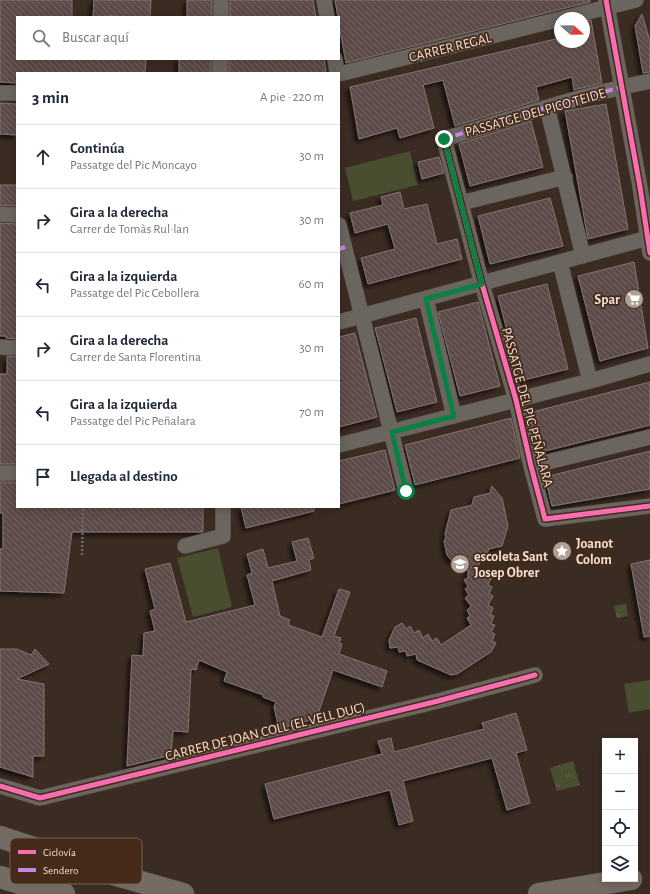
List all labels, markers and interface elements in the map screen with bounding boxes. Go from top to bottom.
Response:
north arrow [554,12,590,48]
search box [16,16,340,60]
icon: search [30,27,52,49]
text: Buscar aquí [62,30,129,45]
street label: CARRER REGAL [408,31,493,65]
street label: PASSATGE DEL PICO TEIDE [464,86,607,140]
text: 3 min [32,89,69,106]
text: A pie · 220 m [260,91,324,104]
route end [435,130,453,148]
text: Continúa [70,141,125,156]
icon: ahead [32,146,54,168]
text: 30 m [299,150,324,163]
text: Passatge del Pic Moncayo [70,159,197,172]
text: Gira a la derecha [70,205,169,220]
icon: right [32,210,54,232]
text: 30 m [299,214,324,227]
text: Carrer de Tomàs Rul·lan [70,223,189,236]
text: Gira a la izquierda [70,269,177,284]
icon: left [32,274,54,296]
text: 60 m [298,278,324,291]
text: Passatge del Pic Cebollera [70,287,200,300]
supermarket icon: Spar [623,288,645,310]
place label: Spar [594,293,620,307]
street label: PASSATGE DEL PIC PEÑALARA [499,325,557,489]
text: Gira a la derecha [70,333,169,348]
icon: right [32,338,54,360]
text: 30 m [299,342,324,355]
text: Carrer de Santa Florentina [70,351,201,364]
text: Gira a la izquierda [70,397,177,412]
icon: left [32,402,54,424]
text: 70 m [299,406,324,419]
text: Passatge del Pic Peñalara [70,415,196,428]
icon: arrive [32,466,54,488]
text: Llegada al destino [70,469,178,484]
route start [397,482,415,500]
place label: Joanot Colom [576,537,613,567]
place icon: Joanot Colom [551,540,573,562]
place label: escoleta Sant Josep Obrer [474,550,548,580]
school or university icon: escoleta Sant Josep Obrer [449,553,471,575]
street label: CARRER DE JOAN COLL (EL VELL DUC) [164,700,367,764]
map controls [602,738,638,882]
button: + [602,738,638,774]
button: − [602,774,638,810]
button: locate [602,810,638,846]
legend [10,838,142,884]
button: layers [602,846,638,882]
text: Ciclovía [43,847,76,858]
text: Sendero [43,865,78,876]

